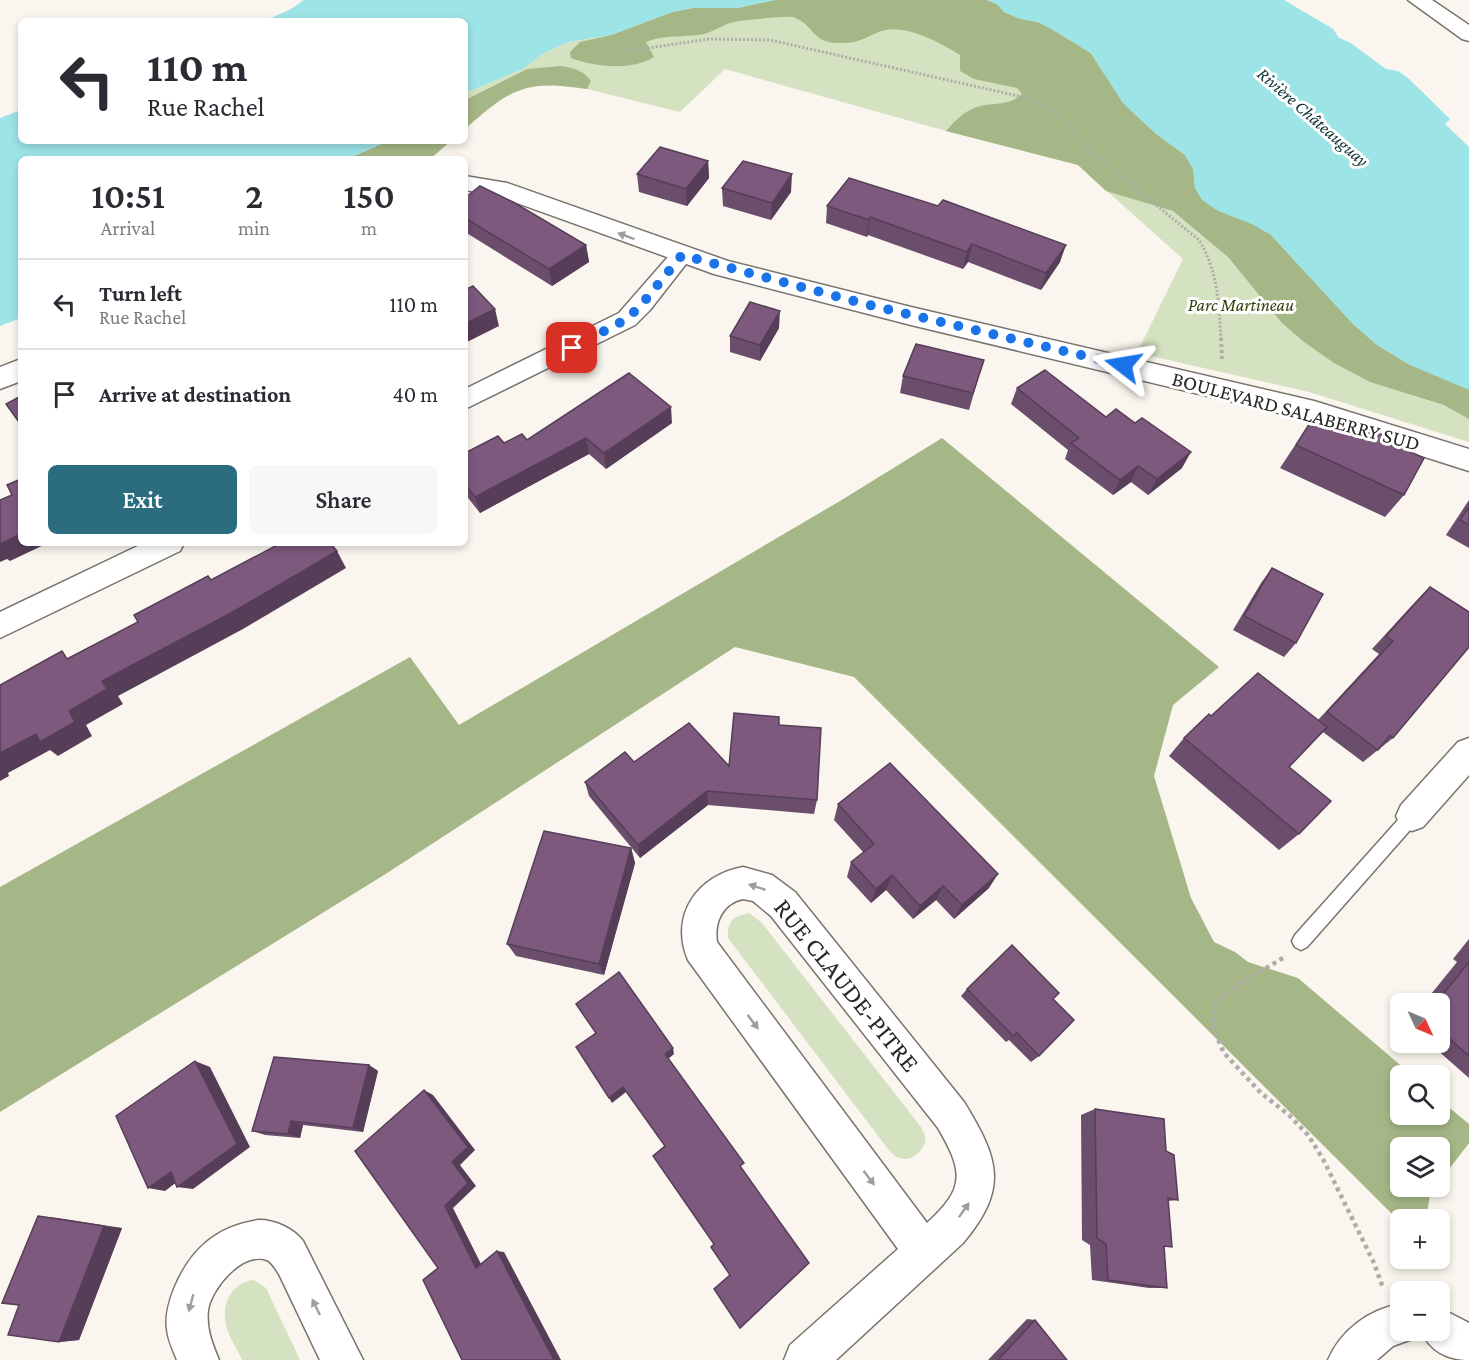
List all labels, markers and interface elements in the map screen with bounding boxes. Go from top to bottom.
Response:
icon: left [48,42,126,120]
text: 110 m [147,43,248,90]
water label: Rivière Châteauguay [1253,63,1373,171]
text: Rue Rachel [147,92,265,122]
text: 10:51 [91,176,165,216]
text: 2 [245,176,263,216]
text: 150 [343,176,395,216]
text: Arrival [101,217,155,239]
text: min [238,217,270,239]
text: m [361,217,377,239]
one-way arrow [617,230,635,240]
text: Turn left [99,281,182,306]
icon: left [48,288,81,321]
text: 110 m [389,292,438,317]
park label: Parc Martineau [1188,295,1294,315]
text: Rue Rachel [99,306,186,328]
pin [546,322,597,373]
icon: arrive [555,331,588,364]
position arrow [1091,333,1155,397]
street label: BOULEVARD SALABERRY SUD [1169,366,1423,456]
icon: arrive [48,378,81,411]
text: Arrive at destination [99,382,291,407]
text: 40 m [393,382,438,407]
button: Exit [48,465,237,534]
button: Share [249,465,438,534]
one-way arrow [748,882,766,891]
street label: RUE CLAUDE-PITRE [768,893,925,1078]
north arrow [1390,993,1450,1053]
map controls [1390,993,1450,1341]
one-way arrow [747,1013,759,1029]
button: search [1390,1065,1450,1125]
button: layers [1390,1137,1450,1197]
one-way arrow [863,1170,875,1186]
one-way arrow [958,1202,969,1218]
button: + [1390,1209,1450,1269]
button: − [1390,1281,1450,1341]
one-way arrow [186,1294,195,1312]
one-way arrow [312,1299,321,1316]

